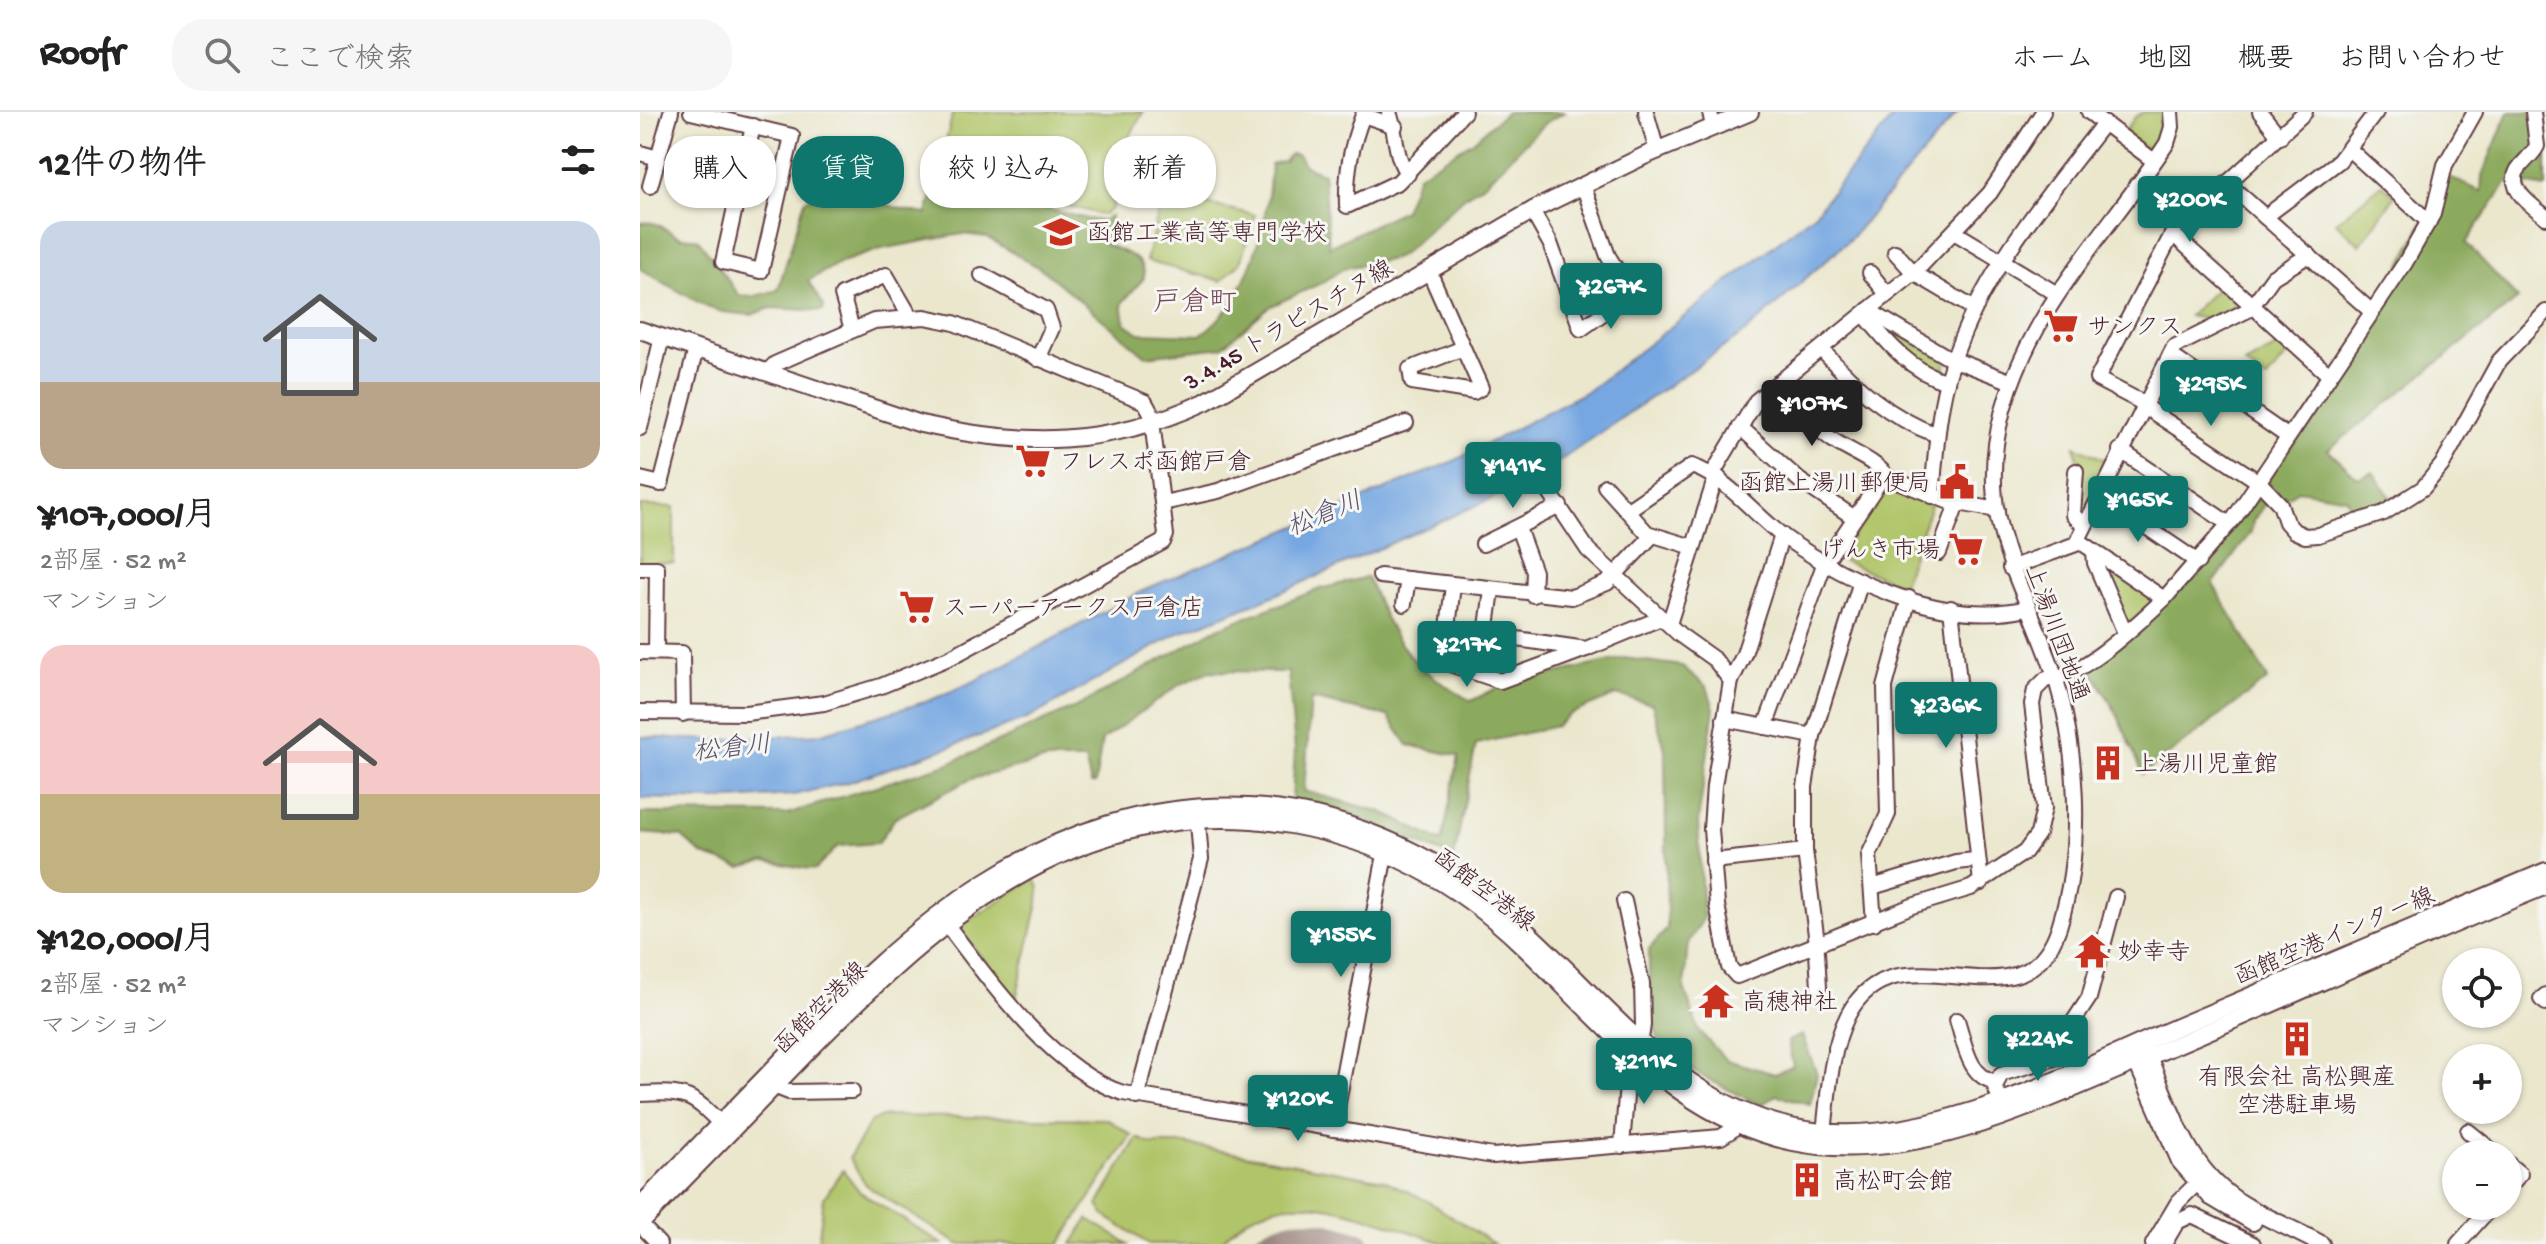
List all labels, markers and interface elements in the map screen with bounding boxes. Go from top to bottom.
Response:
search box [172,19,732,91]
text: Roofr [40,33,124,77]
icon: search [200,33,244,77]
text: ここで検索 [264,44,414,79]
text: ホーム [2011,44,2094,77]
text: 地図 [2138,44,2194,77]
text: 概要 [2238,44,2294,77]
text: お問い合わせ [2338,44,2506,77]
chip: 購入 [664,136,776,208]
chip: 賃貸 [792,136,904,208]
chip: 絞り込み [920,136,1088,208]
chip: 新着 [1104,136,1216,208]
icon: filters [556,138,600,182]
text: 12件の物件 [40,147,206,187]
pin: ¥200K [2134,176,2246,244]
text: ¥200K [2156,186,2224,217]
school or university icon: 函館工業高等専門学校 [1042,213,1080,251]
place label: 函館工業高等専門学校 [1087,220,1327,250]
street label: 3.4.45 トラピスチヌ線 [1178,254,1400,399]
pin: ¥267K [1555,263,1667,331]
icon: home [248,273,392,417]
text: ¥267K [1578,273,1644,304]
district label: 戸倉町 [1153,287,1237,321]
supermarket icon: サンクス [2042,307,2080,345]
place label: サンクス [2087,315,2183,344]
pin: ¥295K [2155,360,2267,428]
text: ¥295K [2178,370,2244,401]
pin: ¥107K [1756,380,1868,448]
text: ¥107K [1779,390,1845,421]
supermarket icon: フレスポ函館戸倉 [1014,442,1052,480]
pin: ¥141K [1457,442,1569,510]
place label: フレスポ函館戸倉 [1059,449,1251,479]
text: ¥141K [1483,452,1543,483]
public building icon: 函館上湯川郵便局 [1938,463,1976,501]
place label: 函館上湯川郵便局 [1739,471,1931,500]
pin: ¥165K [2082,476,2194,544]
water label: 松倉川 [1283,485,1368,545]
text: ¥165K [2106,486,2170,517]
text: ¥107,000/月 [40,498,217,538]
supermarket icon: げんき市場 [1947,530,1985,568]
place label: げんき市場 [1820,538,1940,567]
text: 2部屋 · 52 m² [40,548,187,579]
street label: 上湯川団地通 [2016,562,2093,707]
supermarket icon: スーパーアークス戸倉店 [898,588,936,626]
text: マンション [40,589,169,620]
place label: スーパーアークス戸倉店 [943,595,1204,625]
pin: ¥217K [1411,621,1523,689]
text: ¥217K [1435,631,1499,662]
pin: ¥236K [1890,682,2002,750]
text: ¥236K [1913,692,1979,723]
icon: home [248,697,392,841]
water label: 松倉川 [692,729,773,770]
building icon: 上湯川児童館 [2089,744,2127,782]
place label: 上湯川児童館 [2134,751,2278,781]
street label: 函館空港線 [1426,843,1540,939]
street label: 函館空港インター線 [2230,882,2440,994]
pin: ¥155K [1285,911,1397,979]
text: ¥155K [1309,921,1373,952]
text: ¥120,000/月 [40,922,216,962]
temple icon: 妙幸寺 [2073,932,2111,970]
place label: 妙幸寺 [2118,939,2190,969]
map controls [2442,948,2522,1220]
button: locate [2442,948,2522,1028]
street label: 函館空港線 [769,956,875,1062]
text: 2部屋 · 52 m² [40,972,187,1003]
temple icon: 高穂神社 [1697,982,1735,1020]
place label: 高穂神社 [1742,989,1838,1019]
text: マンション [40,1013,169,1044]
pin: ¥224K [1982,1015,2094,1083]
building icon: 有限会社 高松興産 空港駐車場 [2278,1020,2316,1058]
text: ¥224K [2006,1025,2070,1056]
pin: ¥211K [1588,1038,1700,1106]
button: + [2442,1044,2522,1124]
text: ¥211K [1614,1048,1674,1079]
place label: 有限会社 高松興産 空港駐車場 [2198,1064,2396,1122]
pin: ¥120K [1242,1075,1354,1143]
text: ¥120K [1266,1085,1330,1116]
button: − [2442,1140,2522,1220]
building icon: 高松町会館 [1788,1161,1826,1199]
place label: 高松町会館 [1833,1168,1953,1198]

